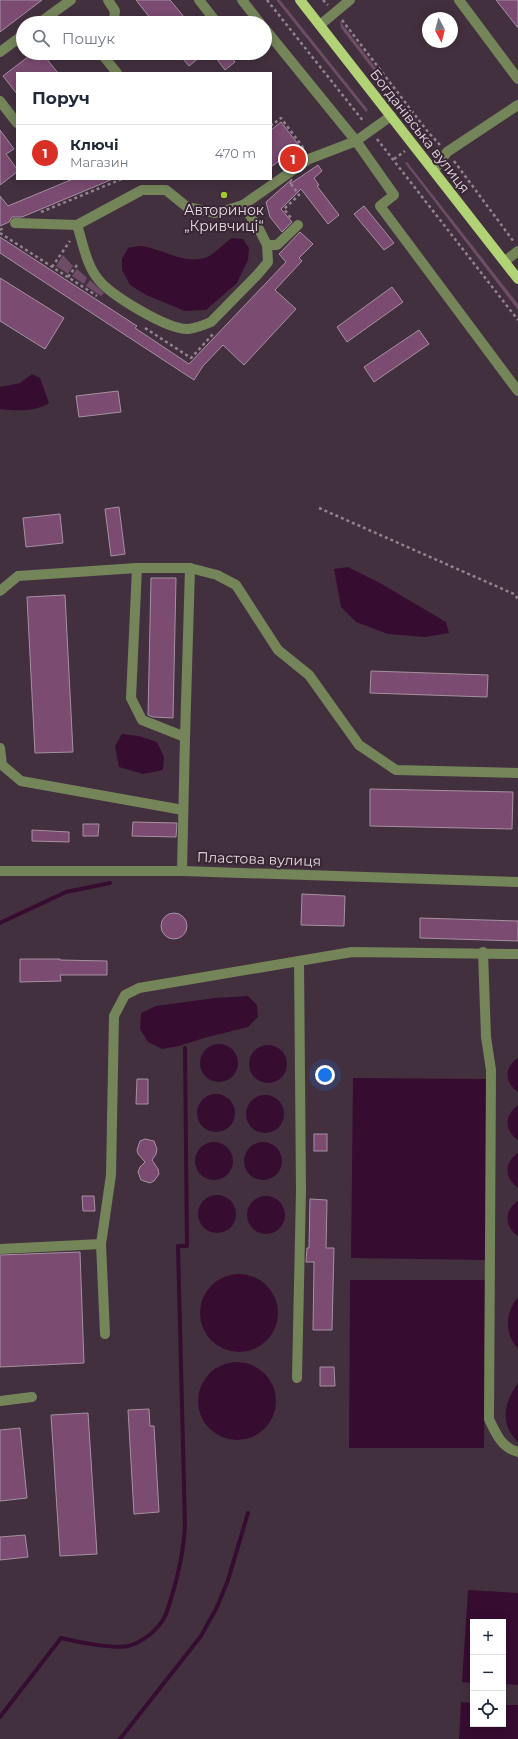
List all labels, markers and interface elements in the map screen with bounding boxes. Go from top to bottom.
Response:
north arrow [422,12,458,48]
search box [16,16,272,60]
icon: search [30,27,52,49]
text: Пошук [62,29,115,48]
street label: Богданівська вулиця [366,65,474,197]
text: Поруч [32,88,90,108]
text: Ключі [70,135,119,154]
pin: 1 [280,144,306,174]
text: 1 [42,145,48,161]
text: 470 m [215,145,256,161]
text: Магазин [70,154,129,170]
marker: Авторинок „Кривчиці“ [219,190,229,200]
place label: Авторинок „Кривчиці“ [184,201,264,235]
street label: Пластова вулиця [197,848,321,870]
your location [315,1065,335,1085]
map controls [470,1619,506,1727]
button: + [470,1619,506,1655]
button: − [470,1655,506,1691]
button: locate [470,1691,506,1727]

